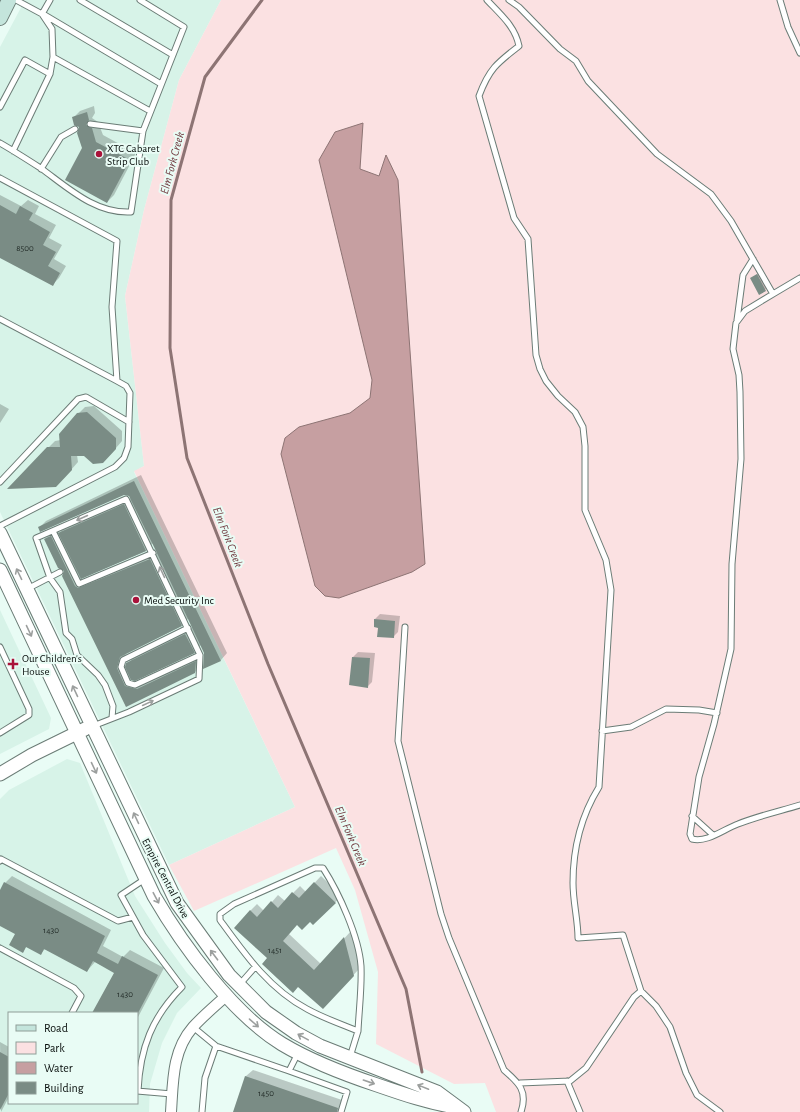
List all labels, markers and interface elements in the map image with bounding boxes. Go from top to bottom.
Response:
water label: Elm Fork Creek [158,130,186,195]
place label: XTC Cabaret Strip Club [107,143,160,167]
marker: XTC Cabaret Strip Club [94,149,104,159]
house number: 8500 [16,244,34,253]
water label: Elm Fork Creek [211,505,245,569]
one-way arrow [77,515,89,522]
one-way arrow [158,567,165,579]
one-way arrow [15,568,22,580]
marker: Med Security Inc [131,595,141,605]
place label: Med Security Inc [144,595,215,606]
one-way arrow [26,624,33,636]
place label: Our Children's House [22,653,82,677]
marker: Our Children's House [7,658,19,670]
one-way arrow [71,685,78,697]
one-way arrow [142,699,154,706]
one-way arrow [91,762,98,774]
water label: Elm Fork Creek [333,804,369,868]
one-way arrow [132,812,139,824]
street label: Empire Central Drive [140,837,191,920]
one-way arrow [152,892,160,904]
house number: 1430 [43,926,59,935]
house number: 1451 [268,946,282,955]
one-way arrow [210,949,218,960]
house number: 1430 [117,990,133,999]
legend [8,1012,138,1104]
one-way arrow [249,1018,259,1028]
text: Road [44,1022,68,1034]
one-way arrow [298,1032,310,1040]
text: Park [44,1042,65,1054]
text: Water [44,1062,73,1074]
one-way arrow [362,1079,375,1086]
text: Building [44,1082,84,1094]
one-way arrow [418,1082,430,1090]
house number: 1450 [258,1089,274,1098]

